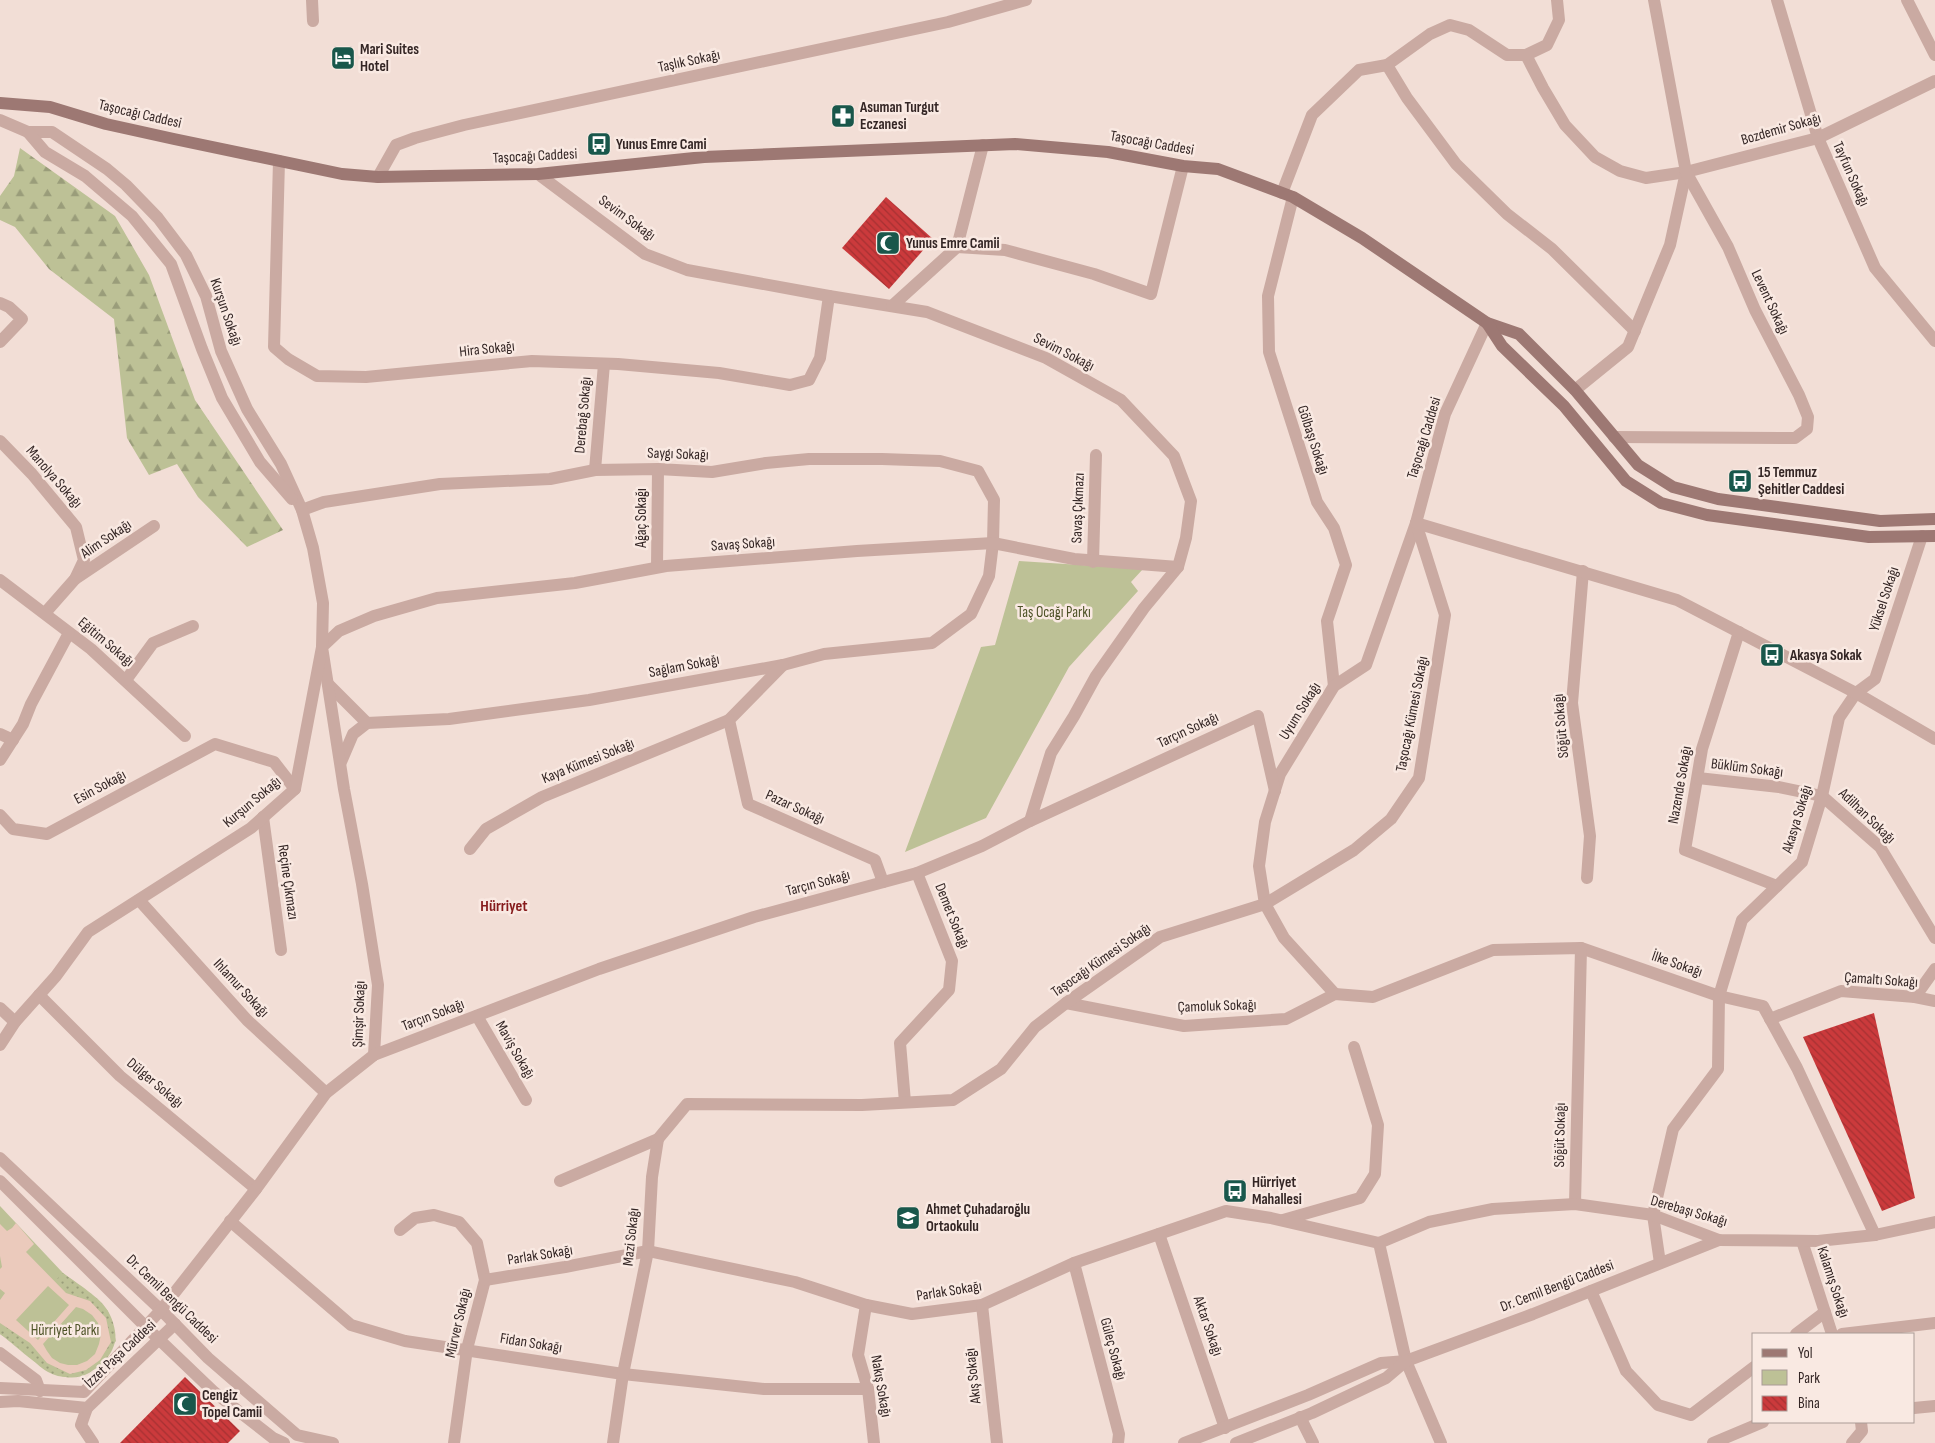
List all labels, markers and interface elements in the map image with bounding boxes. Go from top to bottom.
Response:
place label: Mari Suites Hotel [360,40,419,76]
hotel icon: Mari Suites Hotel [330,45,356,71]
street label: Taşlık Sokağı [656,45,722,77]
street label: Taşocağı Caddesi [97,95,184,133]
place label: Asuman Turgut Eczanesi [859,98,939,134]
pharmacy icon: Asuman Turgut Eczanesi [830,103,856,129]
street label: Bozdemir Sokağı [1739,109,1823,149]
street label: Taşocağı Caddesi [1109,126,1196,160]
bus stop icon: Yunus Emre Cami [586,131,612,157]
place label: Yunus Emre Cami [616,135,707,154]
street label: Tayfun Sokağı [1828,139,1874,209]
street label: Taşocağı Caddesi [492,144,578,168]
street label: Sevim Sokağı [595,191,659,245]
mosque icon: Yunus Emre Camii [875,230,901,256]
place label: Yunus Emre Camii [906,234,1000,253]
street label: Levent Sokağı [1747,267,1793,337]
street label: Kurşun Sokağı [206,276,246,348]
street label: Sevim Sokağı [1030,329,1098,375]
street label: Hira Sokağı [458,337,516,361]
street label: Derebağ Sokağı [570,376,596,454]
street label: Taşocağı Caddesi [1403,395,1446,481]
street label: Gölbaşı Sokağı [1293,403,1333,477]
street label: Manolya Sokağı [22,442,86,512]
street label: Saygı Sokağı [647,443,709,465]
place label: 15 Temmuz Şehitler Caddesi [1758,463,1844,499]
bus stop icon: 15 Temmuz Şehitler Caddesi [1727,468,1753,494]
street label: Savaş Çıkmazı [1067,472,1089,544]
street label: Ağaç Sokağı [632,488,651,549]
street label: Alim Sokağı [76,515,135,563]
street label: Savaş Sokağı [710,532,776,556]
street label: Yüksel Sokağı [1865,564,1903,634]
park label: Taş Ocağı Parkı [1017,603,1091,622]
street label: Eğitim Sokağı [74,613,138,671]
bus stop icon: Akasya Sokak [1759,642,1785,668]
place label: Akasya Sokak [1789,646,1863,665]
street label: Sağlam Sokağı [647,650,721,682]
street label: Taşocağı Kümesi Sokağı [1391,655,1433,773]
street label: Uyum Sokağı [1275,679,1325,743]
street label: Söğüt Sokağı [1549,693,1573,759]
street label: Tarçın Sokağı [1154,708,1222,752]
street label: Kaya Kümesi Sokağı [539,734,637,788]
street label: Nazende Sokağı [1664,745,1696,825]
street label: Büklüm Sokağı [1710,754,1784,782]
street label: Esin Sokağı [71,765,129,809]
street label: Kurşun Sokağı [219,772,285,832]
street label: Akasya Sokağı [1777,783,1816,856]
street label: Adilhan Sokağı [1834,783,1899,848]
street label: Pazar Sokağı [763,786,827,828]
street label: Reçine Çıkmazı [273,843,303,921]
street label: Tarçın Sokağı [784,865,852,901]
street label: Demet Sokağı [930,880,974,952]
district label: Hürriyet [480,897,528,916]
street label: Taşocağı Kümesi Sokağı [1048,919,1154,1001]
street label: İlke Sokağı [1649,946,1705,982]
street label: Ihlamur Sokağı [209,955,273,1021]
street label: Çamaltı Sokağı [1844,968,1918,992]
street label: Şimşir Sokağı [348,980,370,1048]
street label: Tarçın Sokağı [399,994,467,1036]
street label: Çamoluk Sokağı [1177,995,1257,1017]
street label: Maviş Sokağı [491,1018,539,1082]
street label: Dülger Sokağı [123,1054,187,1112]
street label: Söğüt Sokağı [1550,1102,1570,1168]
place label: Hürriyet Mahallesi [1252,1173,1302,1209]
bus stop icon: Hürriyet Mahallesi [1222,1178,1248,1204]
street label: Derebaşı Sokağı [1648,1191,1730,1231]
place label: Ahmet Çuhadaroğlu Ortaokulu [925,1200,1030,1236]
school or university icon: Ahmet Çuhadaroğlu Ortaokulu [895,1205,921,1231]
street label: Mazi Sokağı [619,1207,643,1267]
street label: Parlak Sokağı [506,1240,574,1270]
street label: Kalamış Sokağı [1813,1244,1853,1320]
street label: Dr. Cemil Bengü Caddesi [122,1250,222,1348]
street label: Dr. Cemil Bengü Caddesi [1498,1256,1617,1316]
street label: Parlak Sokağı [915,1276,983,1306]
street label: Mürver Sokağı [441,1286,475,1360]
street label: Aktar Sokağı [1189,1293,1227,1359]
street label: İzzet Paşa Caddesi [80,1316,160,1392]
street label: Güleç Sokağı [1096,1316,1130,1382]
park label: Hürriyet Parkı [31,1321,99,1340]
street label: Fidan Sokağı [499,1329,563,1357]
legend [1752,1333,1915,1423]
text: Yol [1798,1344,1813,1363]
street label: Akış Sokağı [961,1347,985,1406]
street label: Nakış Sokağı [866,1354,896,1418]
text: Park [1798,1369,1820,1388]
place label: Cengiz Topel Camii [202,1386,262,1422]
mosque icon: Cengiz Topel Camii [172,1391,198,1417]
text: Bina [1798,1394,1820,1413]

